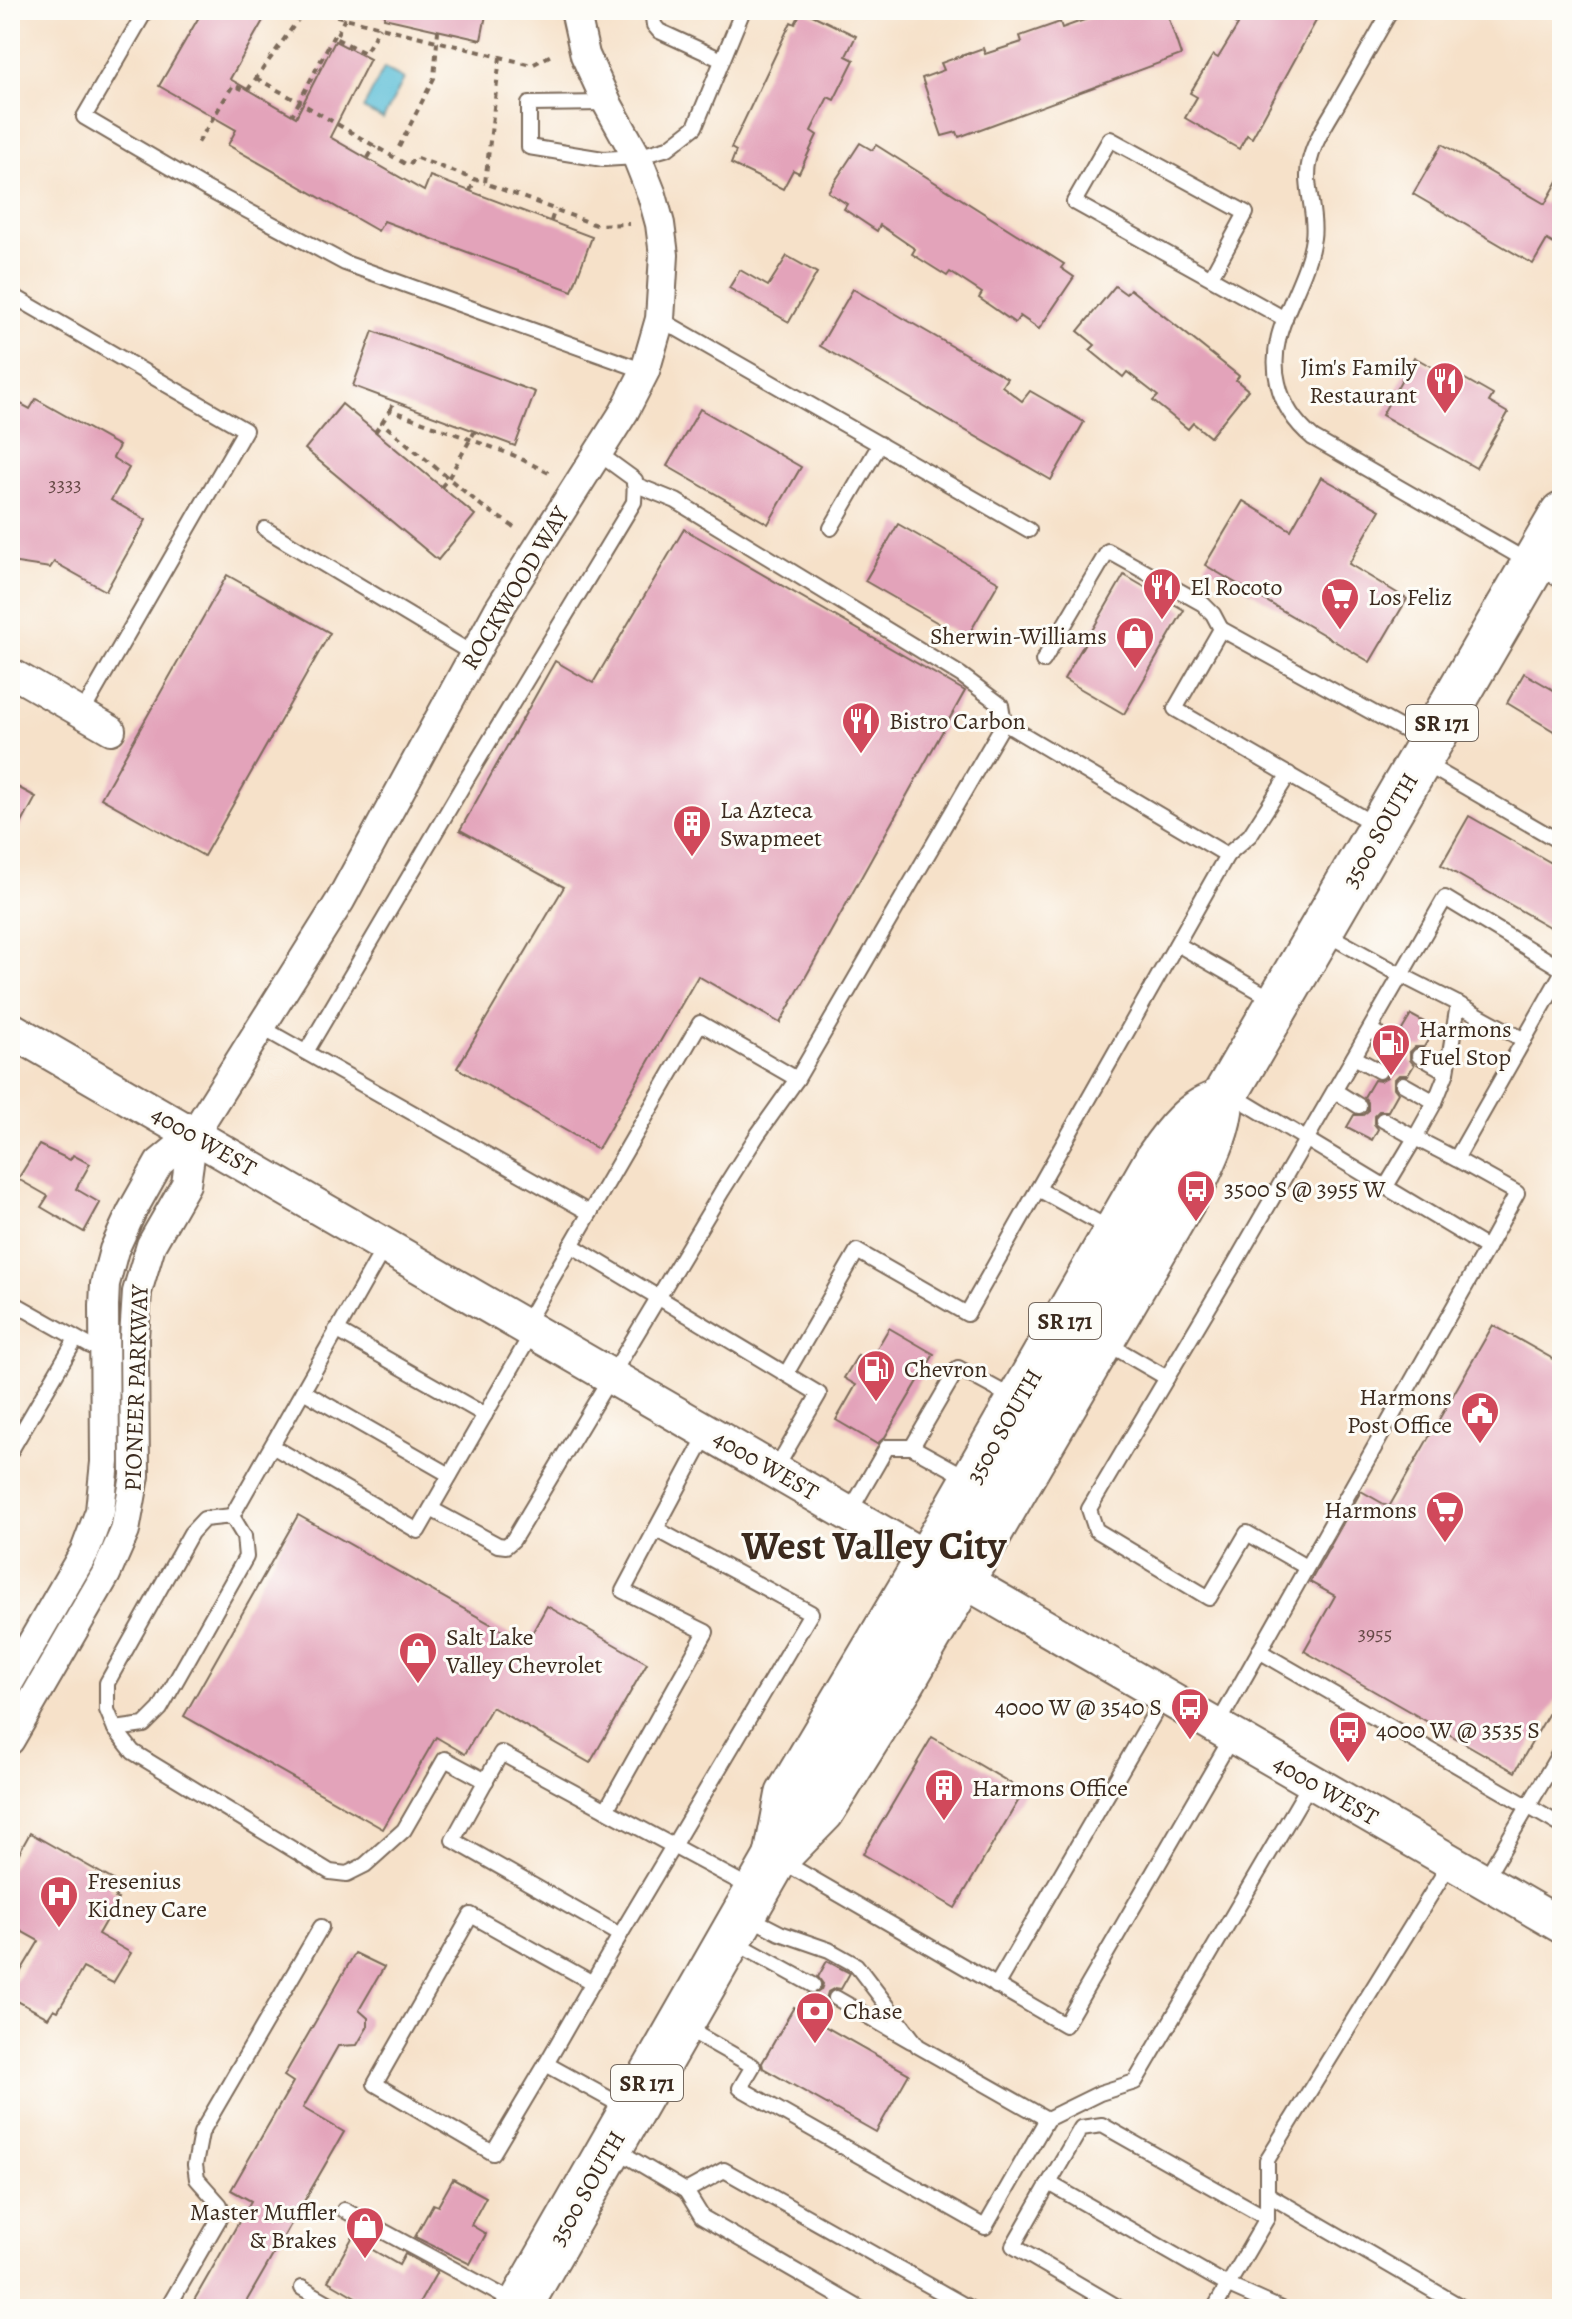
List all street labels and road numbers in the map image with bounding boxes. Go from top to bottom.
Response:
street label: ROCKWOOD WAY [454,500,577,676]
road number: SR 171 [1406,705,1478,741]
street label: 3500 SOUTH [1334,767,1426,893]
street label: 4000 WEST [146,1098,262,1184]
street label: PIONEER PARKWAY [116,1283,156,1492]
road number: SR 171 [1029,1303,1101,1339]
street label: 3500 SOUTH [958,1363,1050,1489]
street label: 4000 WEST [708,1422,824,1508]
street label: 4000 WEST [1268,1747,1384,1833]
road number: SR 171 [611,2065,683,2101]
street label: 3500 SOUTH [541,2125,633,2251]

